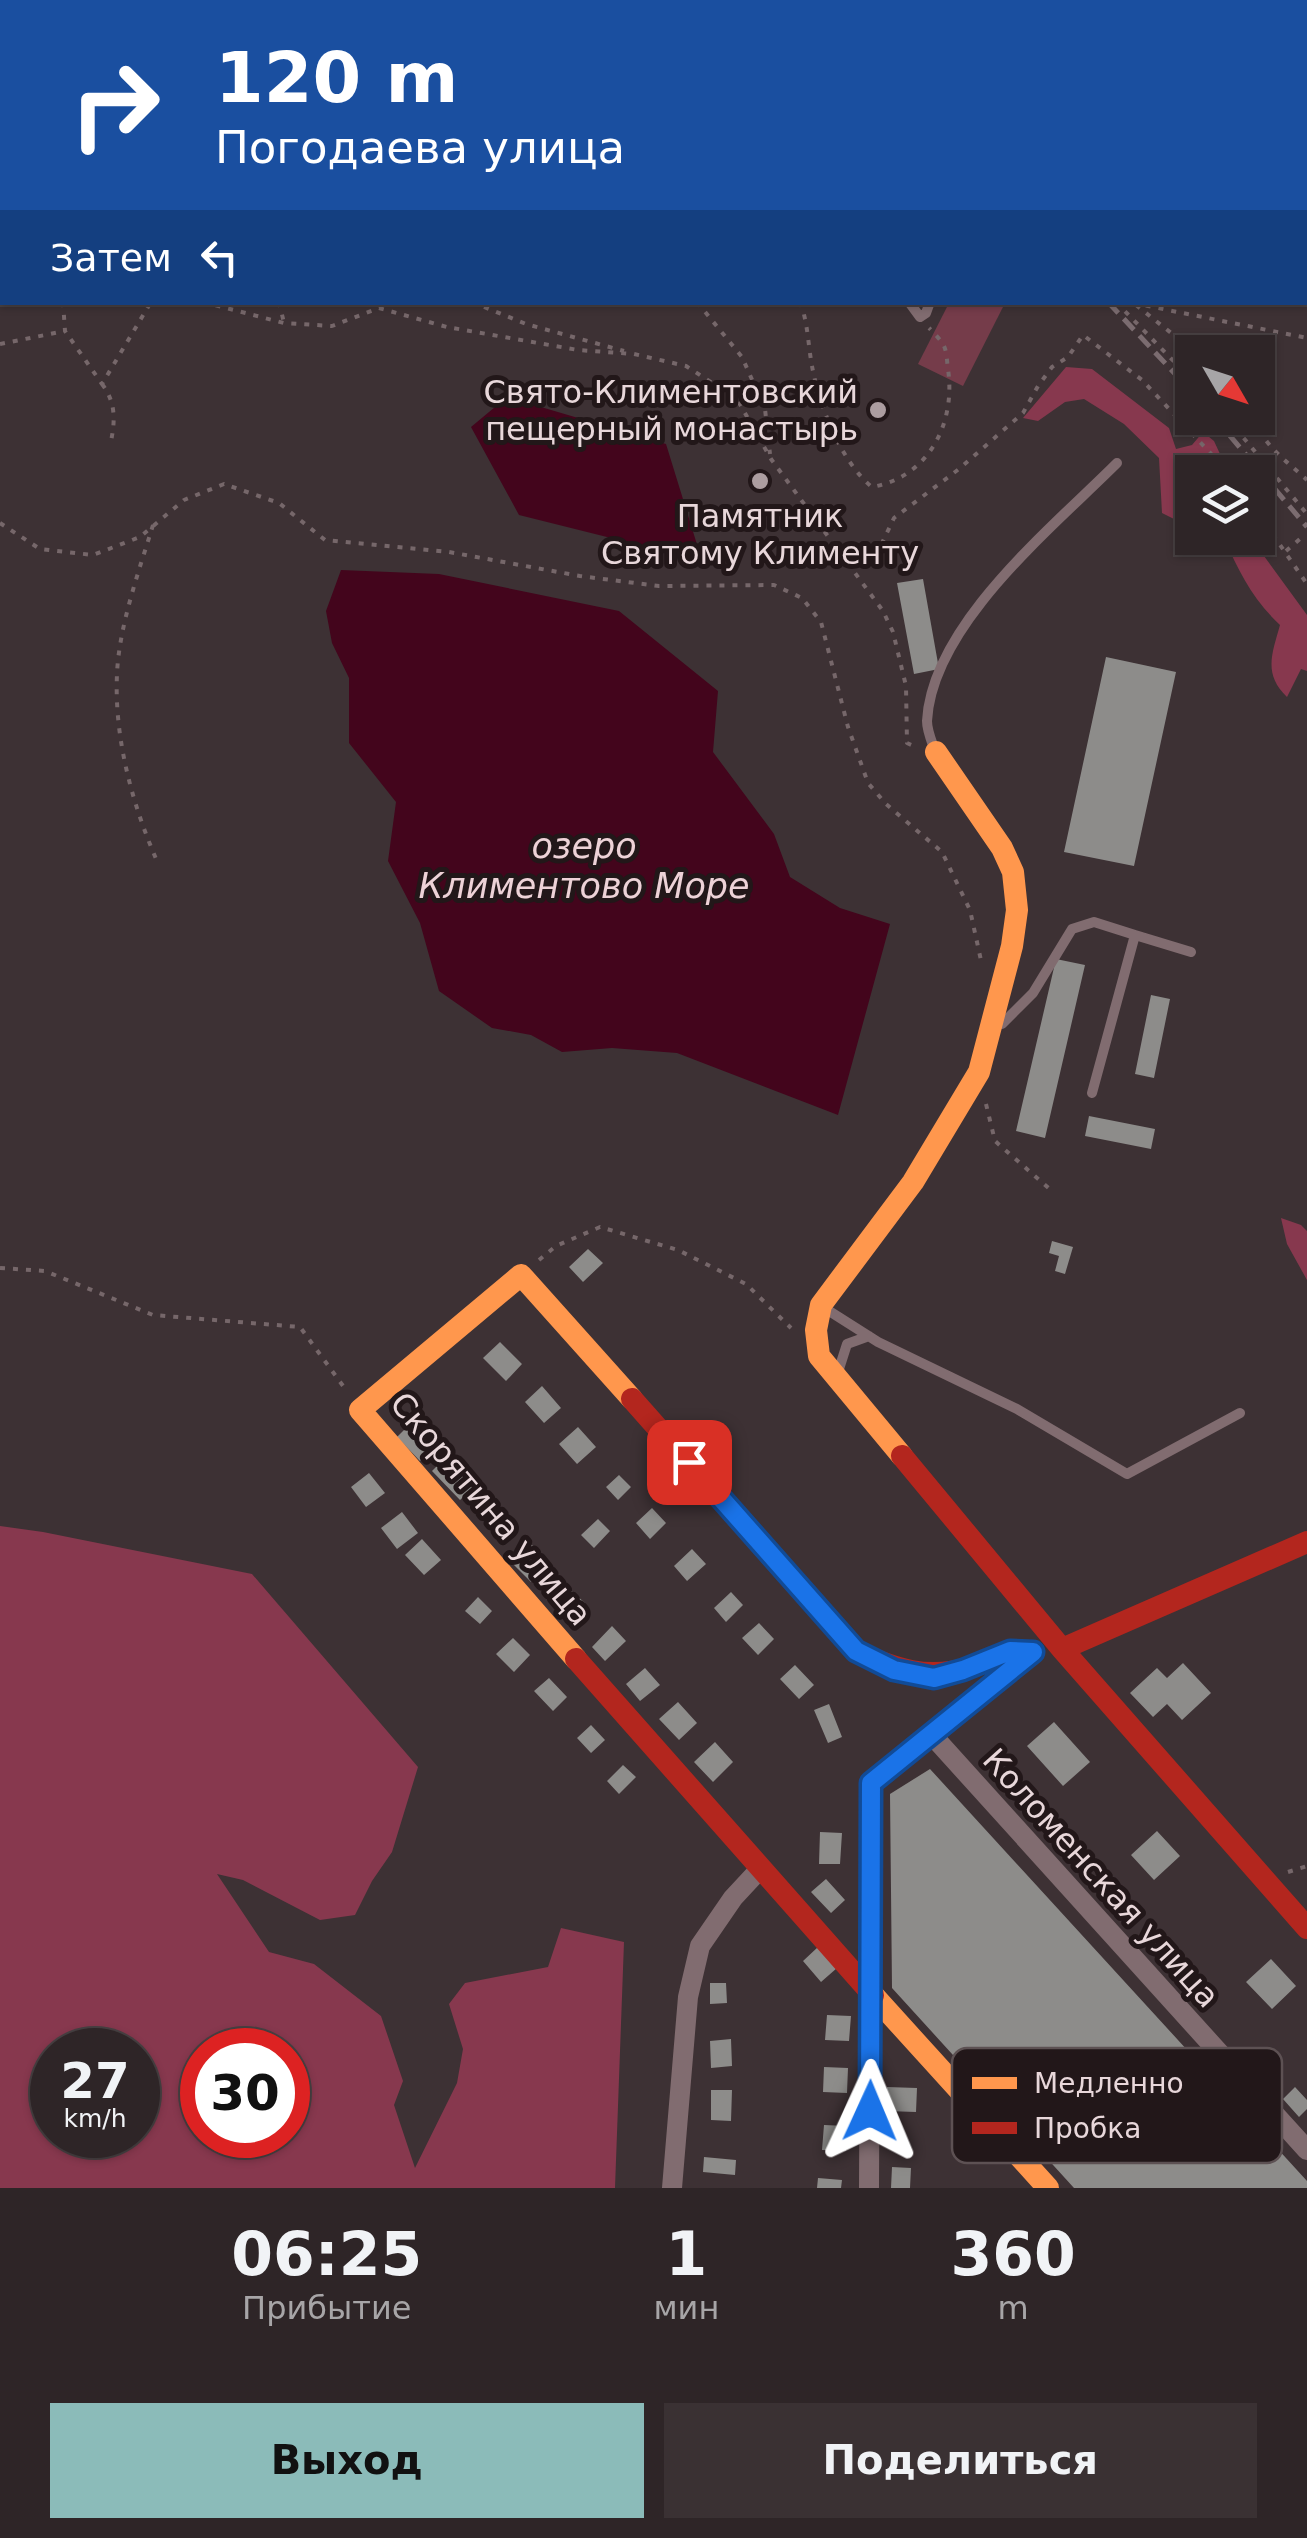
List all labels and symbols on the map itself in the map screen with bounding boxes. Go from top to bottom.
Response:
north arrow [1175,335,1275,435]
place label: Свято-Климентовский пещерный монастырь [483,373,858,448]
marker: Свято-Климентовский пещерный монастырь [867,399,889,421]
marker: Памятник Святому Клименту [749,470,771,492]
place label: Памятник Святому Клименту [601,497,919,572]
water label: озеро Климентово Море [418,826,750,906]
street label: Скорятина улица [382,1385,600,1633]
pin [647,1420,732,1505]
street label: Коломенская улица [975,1741,1227,2015]
speed limit sign: 30 [180,2028,310,2158]
legend [952,2048,1282,2163]
position arrow [818,2059,922,2163]
text: Медленно [1034,2067,1184,2100]
text: Пробка [1034,2112,1141,2145]

